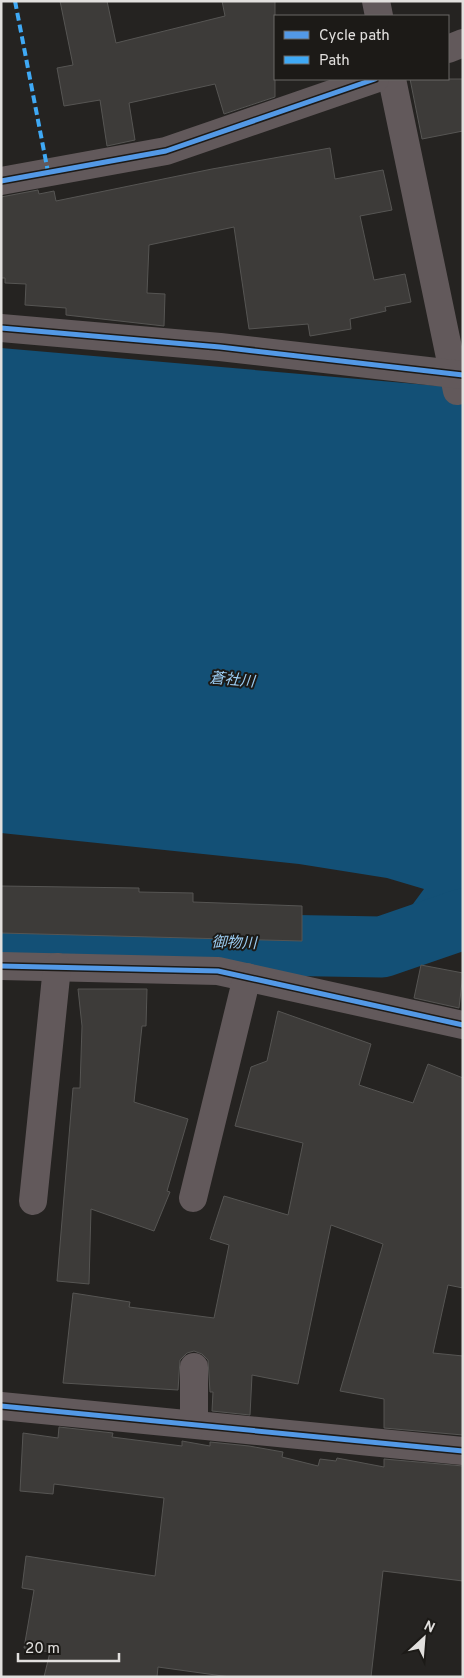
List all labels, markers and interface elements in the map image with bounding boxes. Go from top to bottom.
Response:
legend [274,15,449,80]
text: Cycle path [319,27,390,46]
text: Path [319,52,350,71]
water label: 蒼社川 [209,670,257,693]
water label: 御物川 [211,934,259,954]
north arrow [399,1613,449,1663]
text: N [421,1618,437,1638]
scale bar [18,1630,119,1662]
text: 20 m [25,1640,60,1659]

